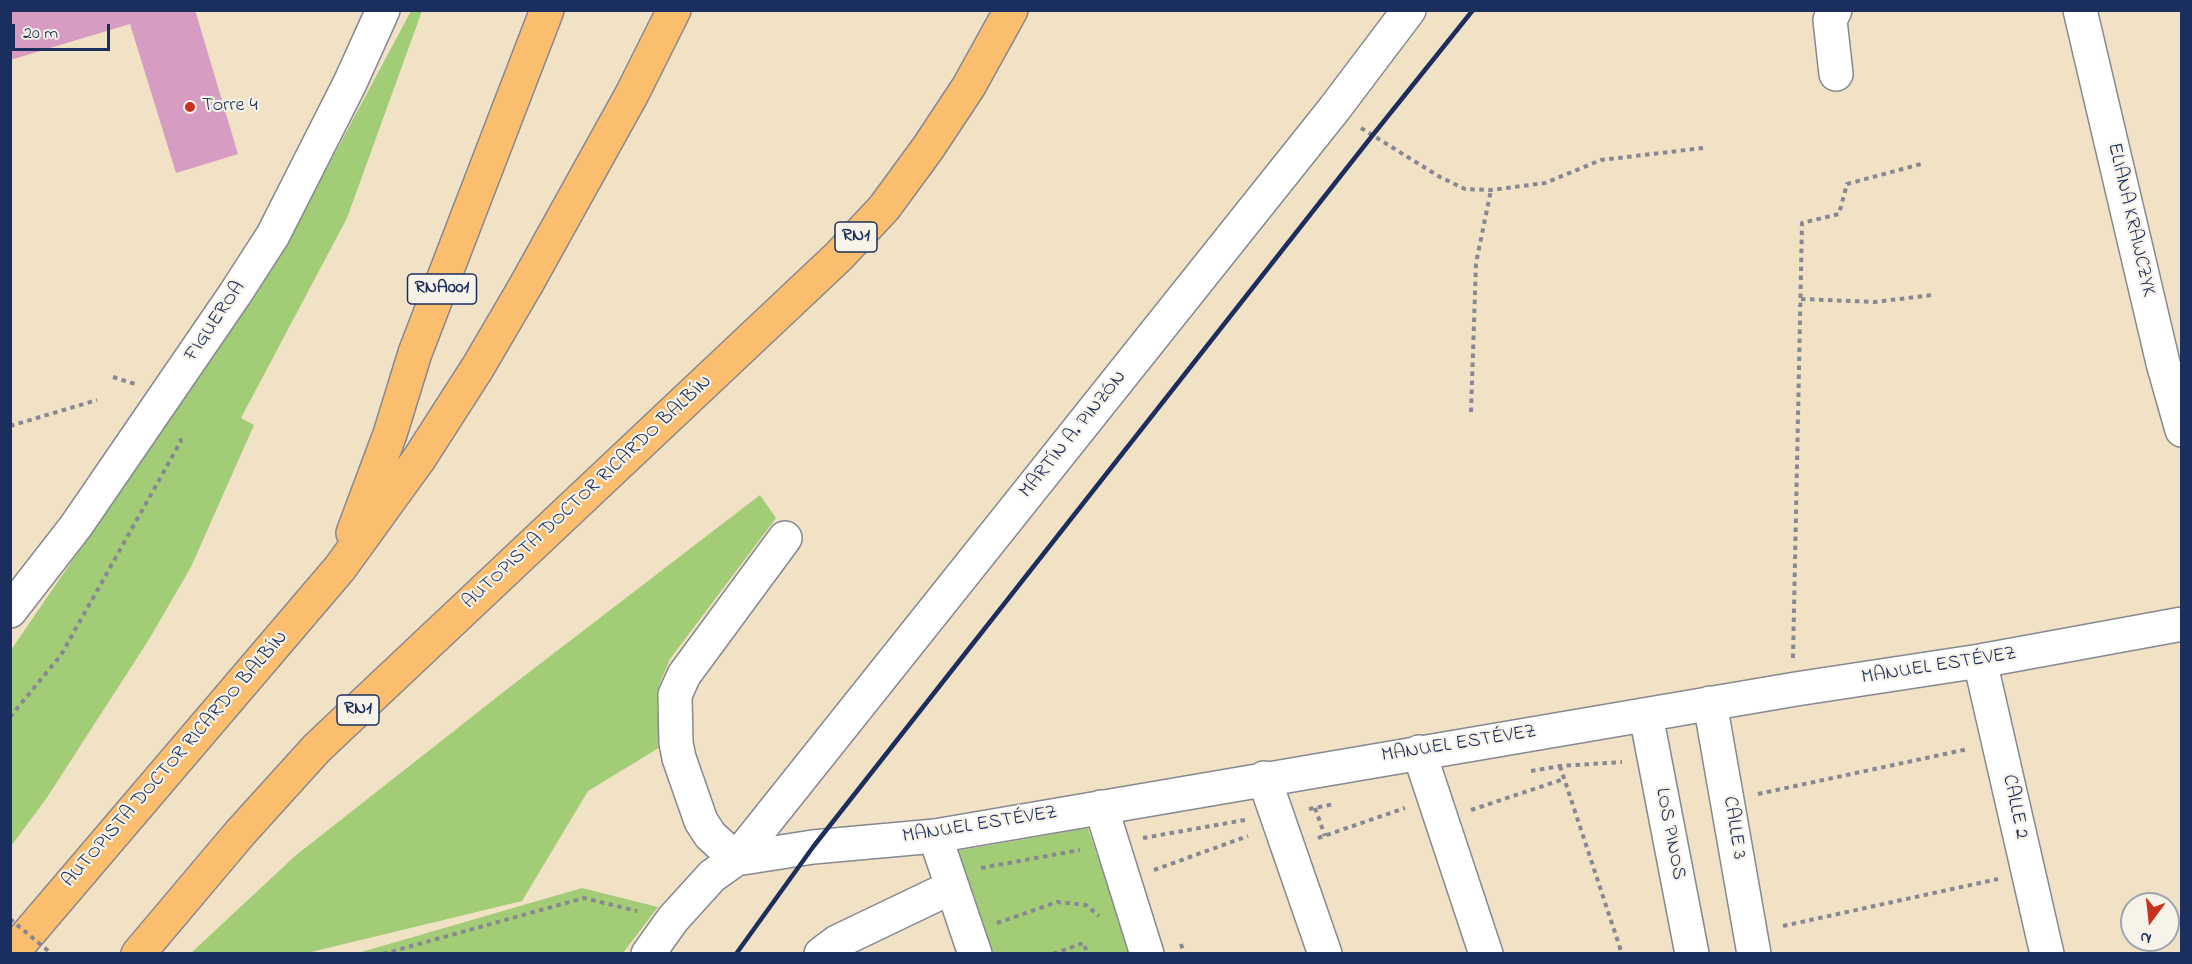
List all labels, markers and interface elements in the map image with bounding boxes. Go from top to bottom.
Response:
scale bar [15,12,112,50]
text: 20 m [23,21,58,47]
place label: Torre 4 [202,95,258,119]
marker: Torre 4 [183,100,197,114]
street label: ELIANA KRAWCZYK [2101,141,2159,299]
road number: RN1 [835,222,877,252]
road number: RNA001 [408,274,476,304]
street label: FIGUEROA [180,277,252,367]
street label: MARTÍN A. PINZÓN [1015,366,1133,504]
street label: AUTOPISTA DOCTOR RICARDO BALBÍN [458,371,718,615]
street label: AUTOPISTA DOCTOR RICARDO BALBÍN [58,627,294,893]
street label: MANUEL ESTÉVEZ [1860,643,2018,691]
road number: RN1 [337,695,379,725]
street label: MANUEL ESTÉVEZ [1380,721,1538,769]
street label: CALLE 2 [1995,773,2033,841]
street label: LOS PINOS [1648,786,1690,882]
street label: CALLE 3 [1716,795,1750,861]
street label: MANUEL ESTÉVEZ [901,802,1059,850]
north arrow [2120,892,2180,952]
text: N [2138,924,2154,950]

